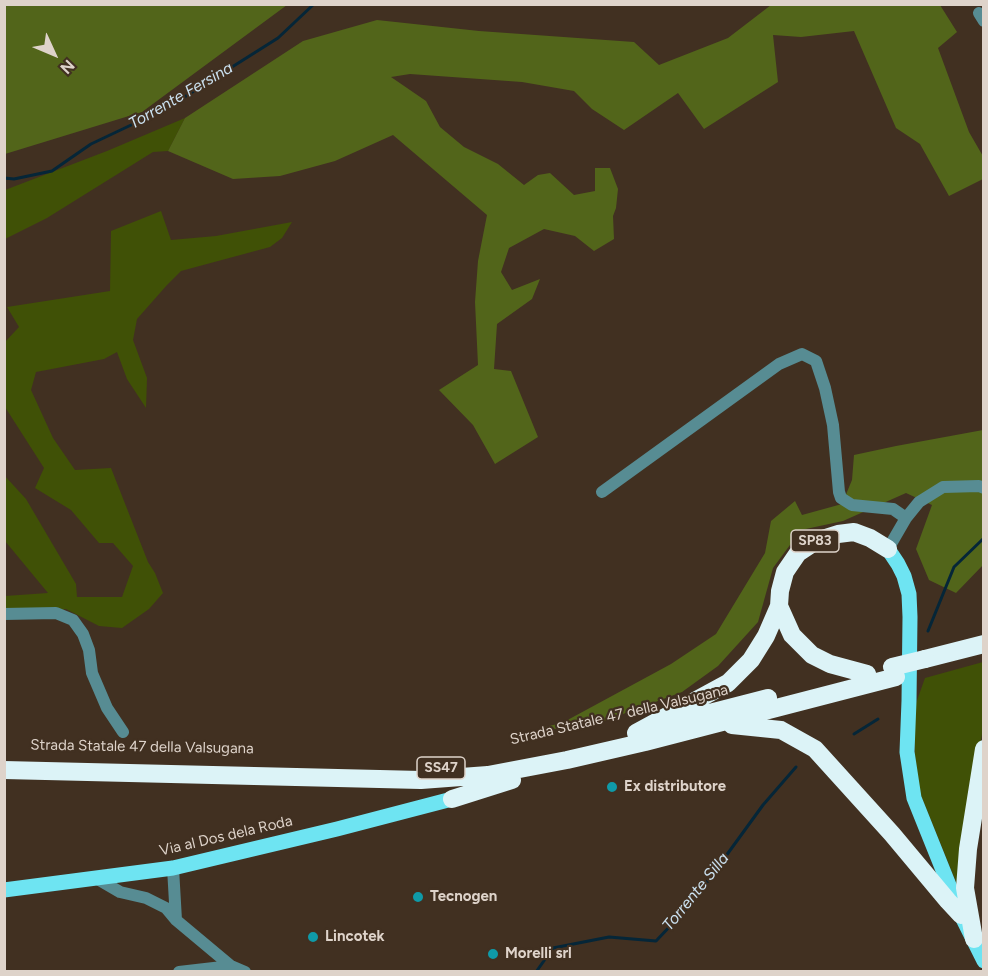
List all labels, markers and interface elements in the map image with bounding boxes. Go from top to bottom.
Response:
north arrow [24,24,84,84]
text: N [56,56,78,78]
water label: Torrente Fersina [126,58,236,134]
road number: SP83 [791,530,839,552]
street label: Strada Statale 47 della Valsugana [508,681,730,749]
street label: Strada Statale 47 della Valsugana [30,736,254,758]
road number: SS47 [417,757,465,779]
place label: Ex distributore [624,778,726,796]
marker: Ex distributore [605,780,619,794]
street label: Via al Dos dela Roda [158,812,294,860]
water label: Torrente Silla [659,849,733,935]
place label: Tecnogen [430,888,497,906]
marker: Tecnogen [411,890,425,904]
place label: Lincotek [325,928,385,946]
marker: Lincotek [306,930,320,944]
place label: Morelli srl [505,945,572,963]
marker: Morelli srl [486,947,500,961]

